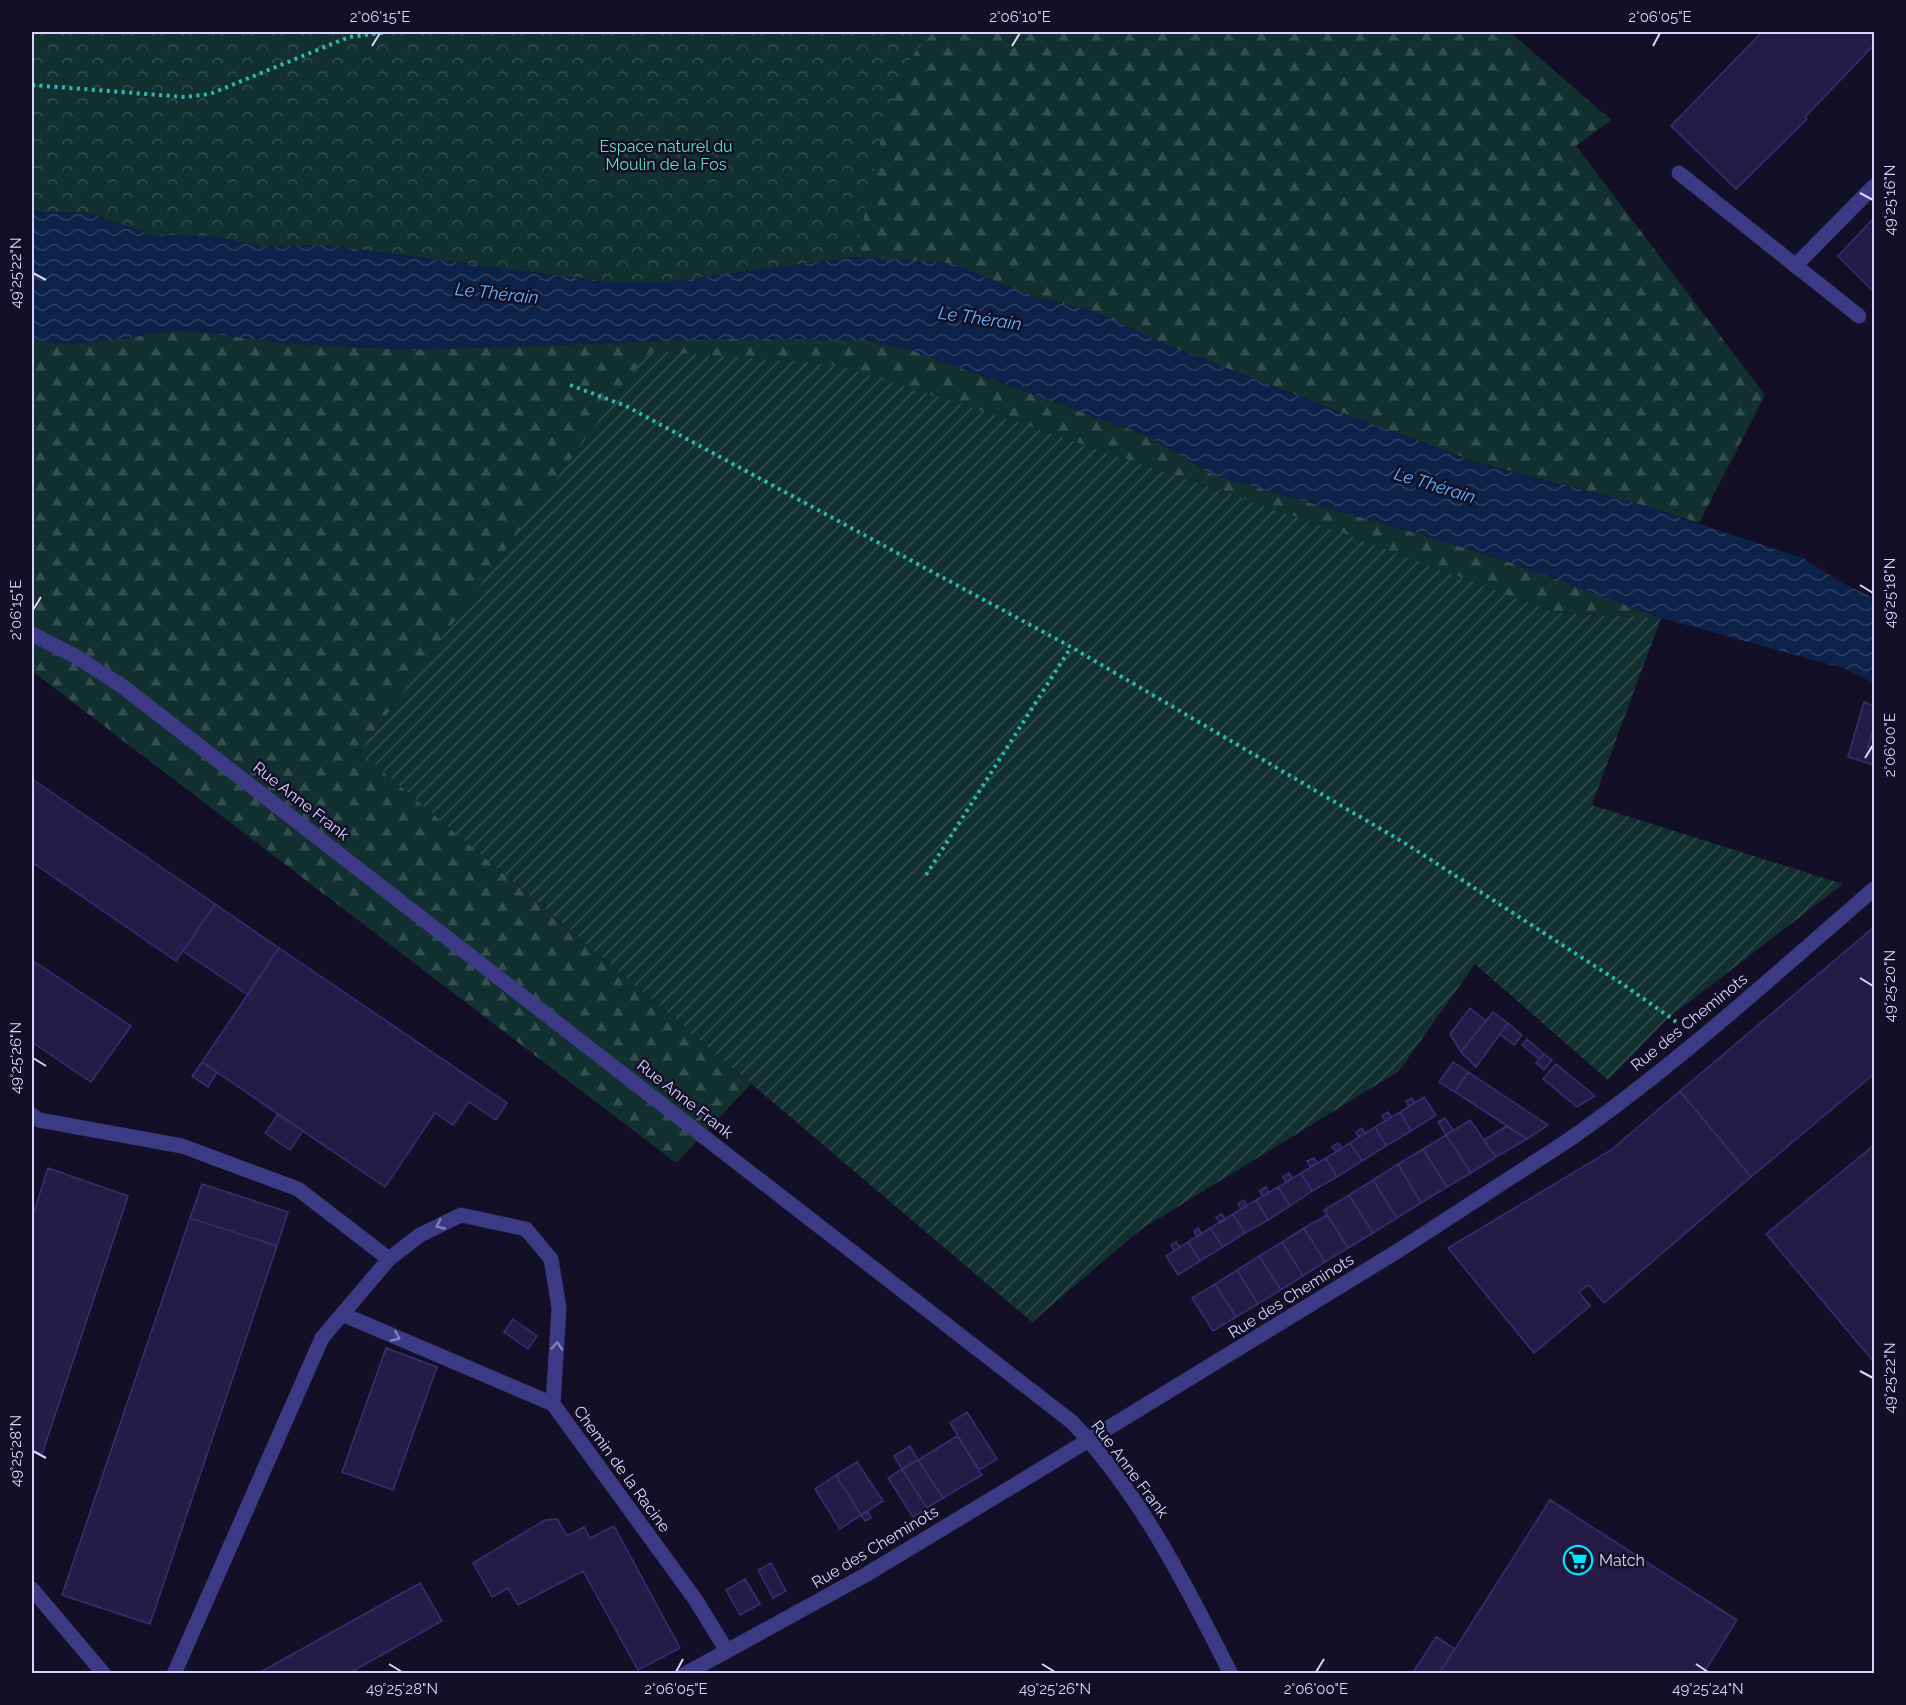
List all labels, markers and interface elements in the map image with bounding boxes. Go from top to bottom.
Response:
text: 2°06'15"E [350,8,410,26]
text: 2°06'10"E [989,8,1051,26]
text: 2°06'05"E [1628,8,1692,26]
park label: Espace naturel du Moulin de la Fos [599,137,733,174]
text: 49°25'16"N [1881,165,1899,235]
text: 49°25'22"N [7,238,25,308]
water label: Le Thérain [454,278,540,308]
water label: Le Thérain [937,302,1023,334]
water label: Le Thérain [1392,463,1478,507]
text: 49°25'18"N [1881,558,1899,628]
text: 2°06'15"E [7,580,25,640]
text: 2°06'00"E [1881,713,1899,777]
street label: Rue Anne Frank [249,758,353,845]
text: 49°25'20"N [1881,950,1899,1022]
street label: Rue des Cheminots [1627,969,1751,1075]
text: 49°25'26"N [7,1022,25,1094]
street label: Rue Anne Frank [633,1056,737,1143]
one-way arrow [436,1218,447,1230]
street label: Rue des Cheminots [1225,1250,1357,1342]
one-way arrow [389,1330,400,1342]
one-way arrow [550,1341,563,1350]
text: 49°25'22"N [1881,1343,1899,1413]
street label: Chemin de la Racine [570,1402,674,1536]
text: 49°25'28"N [7,1415,25,1487]
street label: Rue Anne Frank [1087,1417,1173,1522]
street label: Rue des Cheminots [808,1502,942,1592]
supermarket icon: Match [1562,1544,1594,1576]
place label: Match [1599,1551,1645,1570]
text: 49°25'28"N [366,1680,438,1698]
text: 2°06'05"E [644,1680,708,1698]
text: 49°25'26"N [1019,1680,1091,1698]
text: 2°06'00"E [1284,1680,1348,1698]
text: 49°25'24"N [1672,1680,1744,1698]

